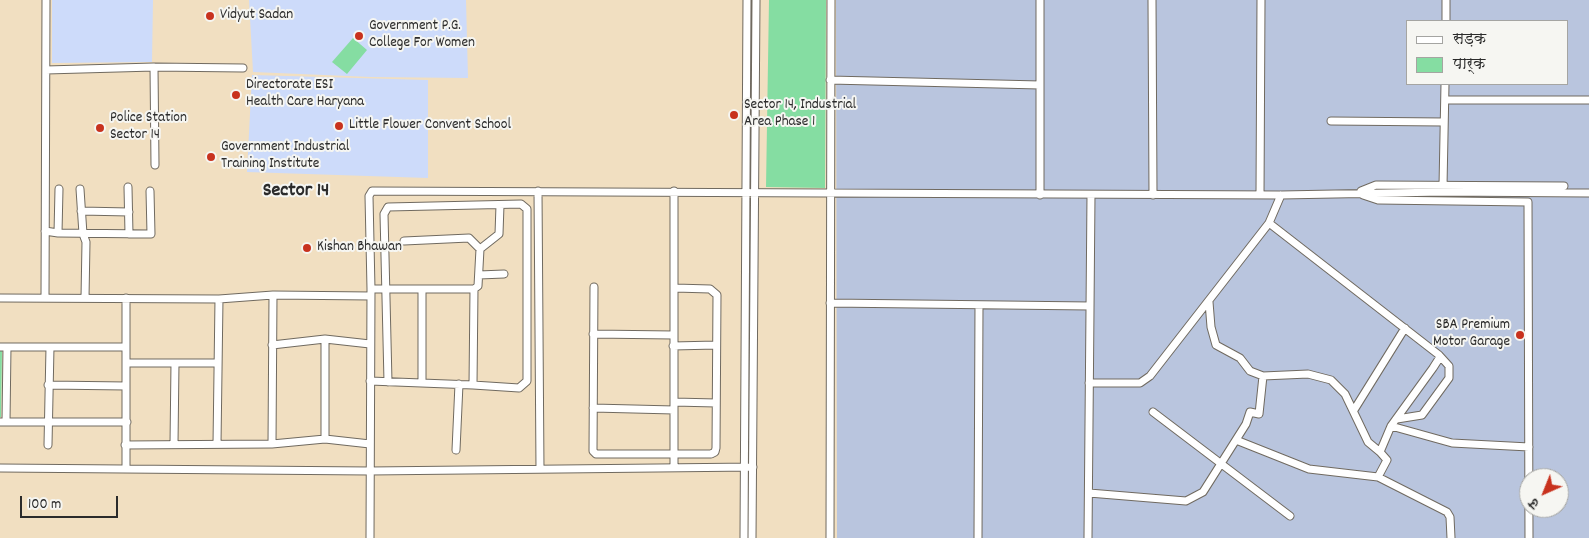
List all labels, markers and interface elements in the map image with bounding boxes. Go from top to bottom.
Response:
place label: Vidyut Sadan [220,7,293,25]
marker: Vidyut Sadan [204,10,216,22]
place label: Government P.G. College For Women [369,18,475,53]
legend [1406,20,1569,85]
text: सड़क [1453,29,1486,51]
marker: Government P.G. College For Women [353,30,365,42]
text: पार्क [1453,54,1486,76]
place label: Directorate ESI Health Care Haryana [246,77,364,112]
marker: Directorate ESI Health Care Haryana [230,89,242,101]
place label: Sector 14, Industrial Area Phase 1 [744,97,856,132]
marker: Sector 14, Industrial Area Phase 1 [728,109,740,121]
place label: Police Station Sector 14 [110,110,187,145]
place label: Little Flower Convent School [349,117,511,135]
marker: Little Flower Convent School [333,120,345,132]
marker: Police Station Sector 14 [94,122,106,134]
place label: Government Industrial Training Institute [221,139,349,174]
marker: Government Industrial Training Institute [205,151,217,163]
district label: Sector 14 [263,180,329,204]
place label: Kishan Bhawan [317,239,402,257]
marker: Kishan Bhawan [301,242,313,254]
place label: SBA Premium Motor Garage [1433,317,1510,352]
marker: SBA Premium Motor Garage [1514,329,1526,341]
north arrow [1519,468,1569,518]
scale bar [22,486,120,518]
text: उ [1524,493,1544,513]
text: 100 m [28,494,61,516]

